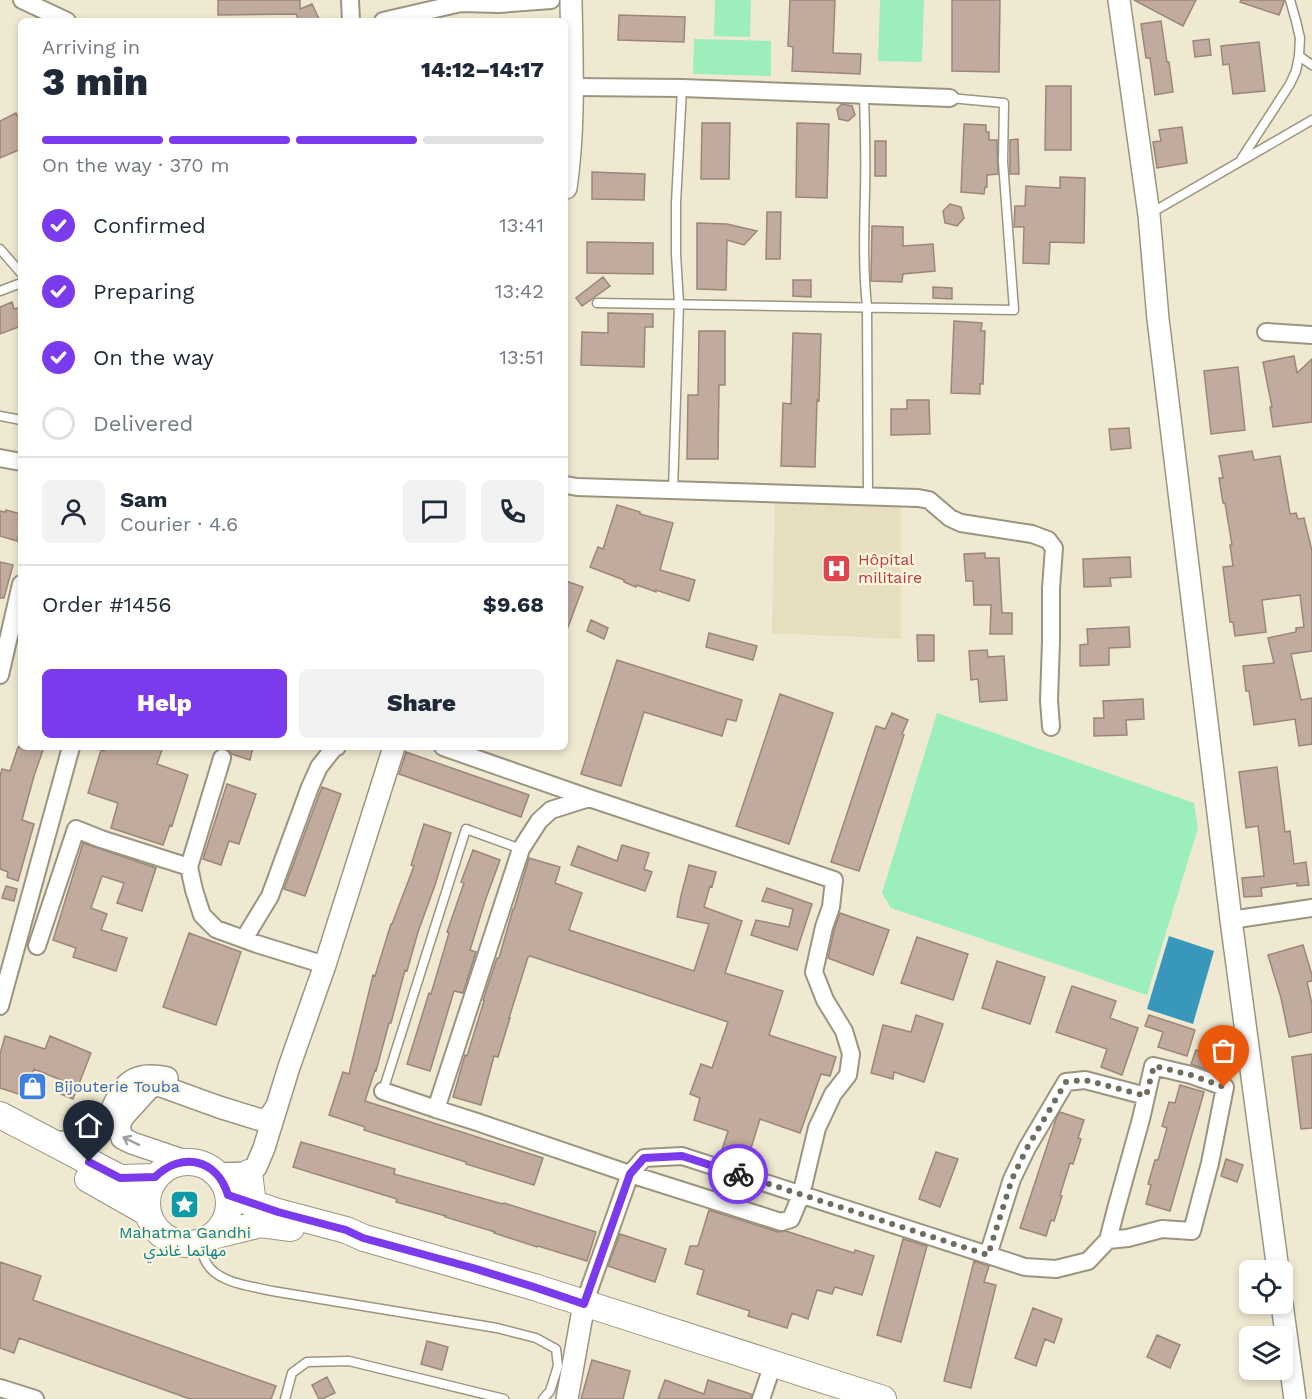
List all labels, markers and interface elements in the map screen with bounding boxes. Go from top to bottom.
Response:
text: Arriving in [42,35,140,59]
text: 14:12–14:17 [421,57,544,82]
text: 3 min [42,59,148,104]
text: On the way · 370 m [42,153,230,177]
icon: check [42,209,75,242]
text: Confirmed [93,213,206,238]
text: 13:41 [499,213,544,237]
icon: check [42,275,75,308]
text: Preparing [93,279,194,304]
text: 13:42 [495,279,544,303]
icon: check [42,341,75,374]
text: On the way [93,345,214,370]
text: 13:51 [499,345,544,369]
text: Delivered [93,411,193,436]
button: person [42,480,105,543]
button: chat [403,480,466,543]
button: phone [481,480,544,543]
text: Sam [120,487,168,512]
text: Courier · 4.6 [120,512,238,536]
place label: Hôpital militaire [858,550,922,587]
hospital icon: Hôpital militaire [821,552,853,584]
text: Order #1456 [42,592,172,617]
text: $9.68 [483,592,544,617]
button: Help [42,669,287,738]
button: Share [299,669,544,738]
pin [1198,1025,1249,1087]
icon: bag [1207,1034,1240,1067]
shop icon: Bijouterie Touba [17,1070,49,1102]
place label: Bijouterie Touba [54,1077,180,1096]
pin [63,1100,114,1162]
icon: home [72,1109,105,1142]
one-way arrow [122,1135,140,1147]
courier [708,1144,768,1204]
icon: bike [722,1158,755,1191]
place icon: Mahatma Gandhi مهاتما غاندي [169,1188,201,1220]
place label: Mahatma Gandhi مهاتما غاندي [119,1223,251,1263]
map controls [1239,1260,1293,1380]
button: locate [1239,1260,1293,1314]
button: layers [1239,1326,1293,1380]

